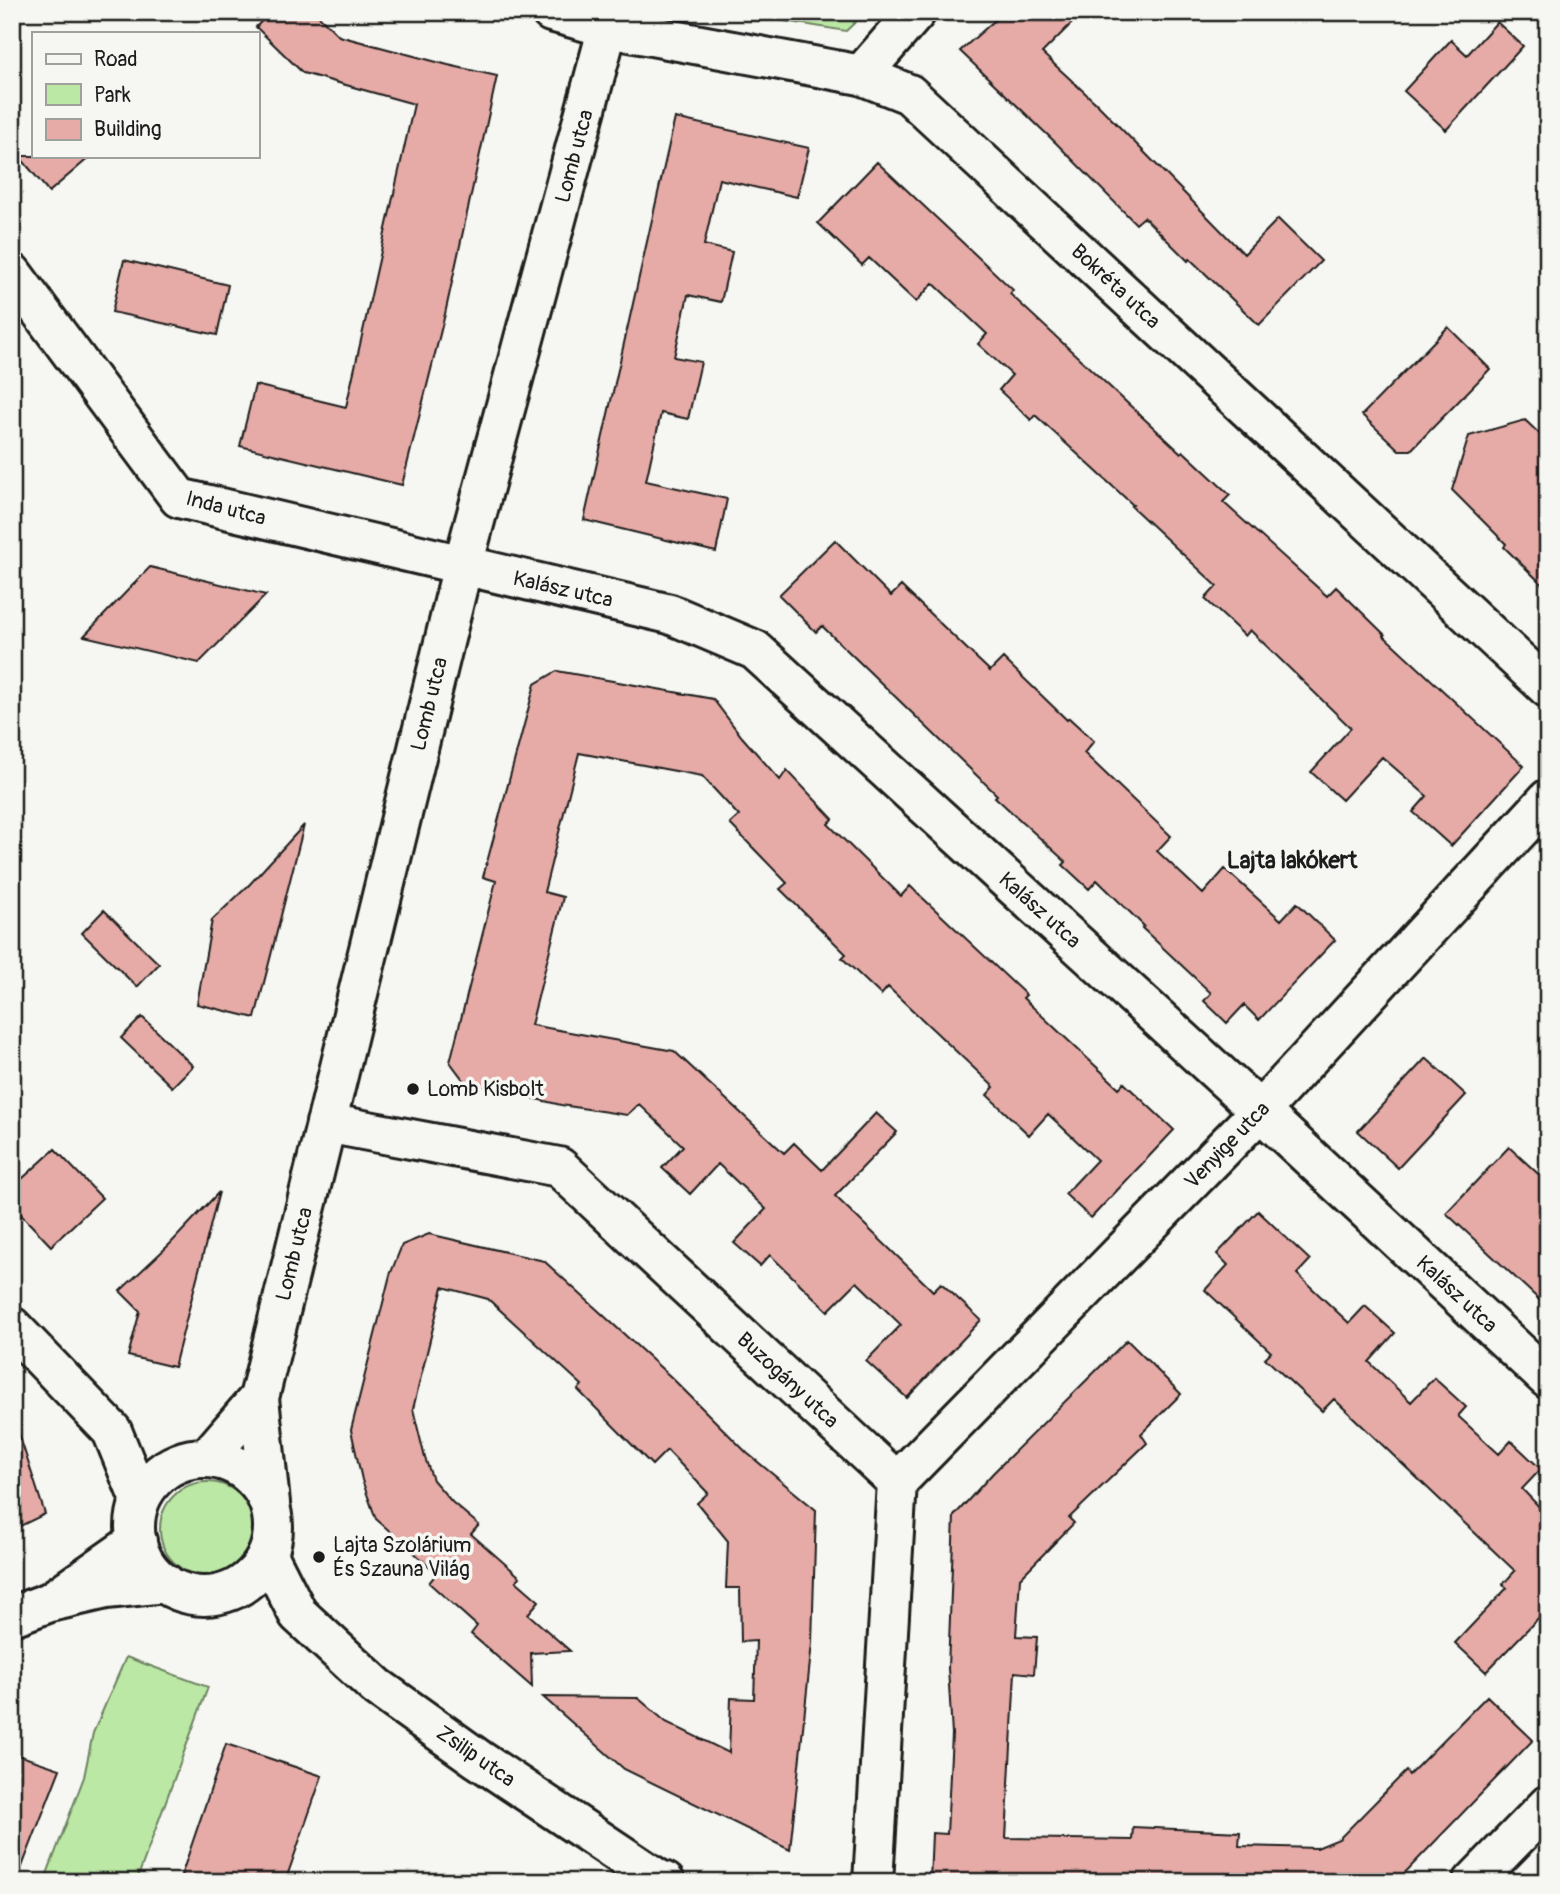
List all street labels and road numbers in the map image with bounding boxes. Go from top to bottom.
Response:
street label: Lomb utca [549,107,600,206]
street label: Bokréta utca [1065,238,1166,335]
street label: Inda utca [183,485,269,532]
street label: Kalász utca [510,565,615,614]
street label: Lomb utca [405,655,454,754]
street label: Kalász utca [993,866,1086,954]
street label: Venyige utca [1179,1096,1276,1195]
street label: Lomb utca [270,1205,319,1304]
street label: Kalász utca [1410,1250,1503,1339]
street label: Buzogány utca [731,1326,844,1434]
street label: Zsilip utca [431,1720,520,1793]

